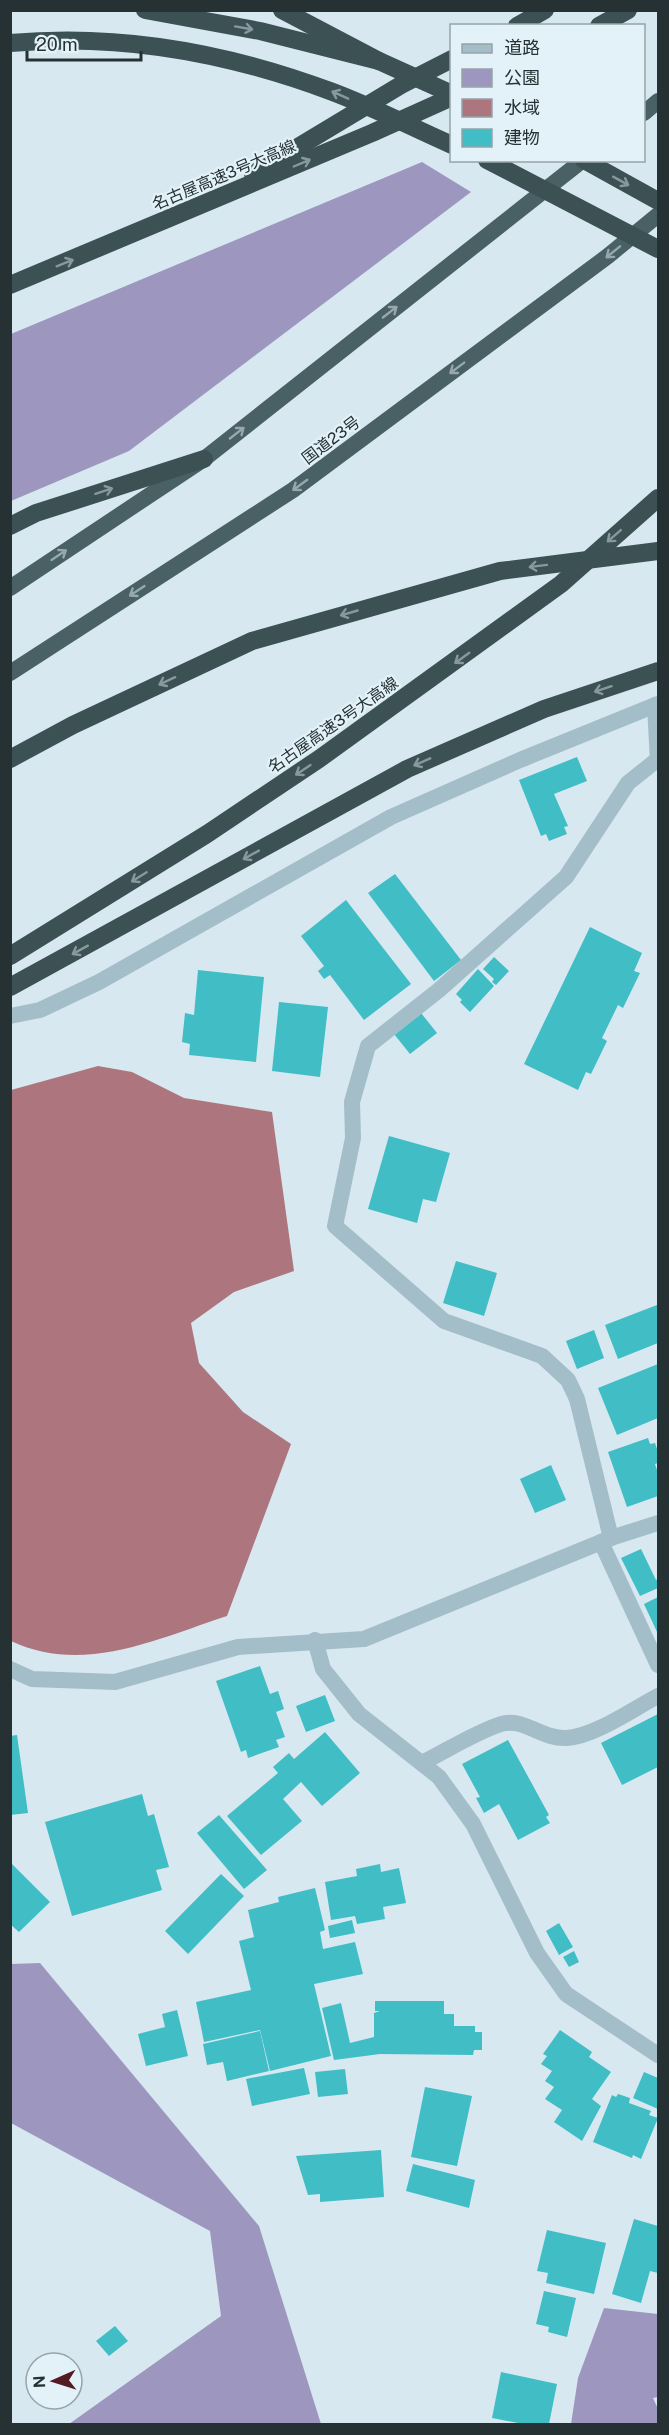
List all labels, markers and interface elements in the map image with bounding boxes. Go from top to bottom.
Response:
one-way arrow [234,23,253,34]
scale bar [27,24,141,62]
legend [450,24,645,162]
text: 20 m [36,34,78,55]
text: 道路 [504,37,540,58]
text: 公園 [504,67,540,88]
one-way arrow [332,89,350,101]
text: 水域 [504,97,540,118]
text: 建物 [504,127,540,148]
street label: 名古屋高速3号大高線 [149,136,299,214]
one-way arrow [293,157,311,168]
one-way arrow [612,176,630,187]
one-way arrow [605,245,621,258]
one-way arrow [55,257,73,268]
one-way arrow [382,306,398,319]
one-way arrow [449,362,465,375]
street label: 国道23号 [298,412,364,468]
one-way arrow [229,426,245,439]
one-way arrow [293,479,309,491]
one-way arrow [94,484,113,495]
one-way arrow [607,529,623,543]
one-way arrow [50,549,67,561]
one-way arrow [528,561,548,572]
one-way arrow [129,586,146,598]
one-way arrow [340,608,359,619]
one-way arrow [454,652,470,664]
street label: 名古屋高速3号大高線 [264,673,402,777]
one-way arrow [158,675,176,687]
one-way arrow [594,684,613,695]
one-way arrow [414,757,432,769]
one-way arrow [295,764,311,776]
one-way arrow [243,849,260,861]
one-way arrow [132,871,148,883]
one-way arrow [72,944,89,956]
north arrow [24,2351,84,2411]
text: N [30,2375,49,2389]

